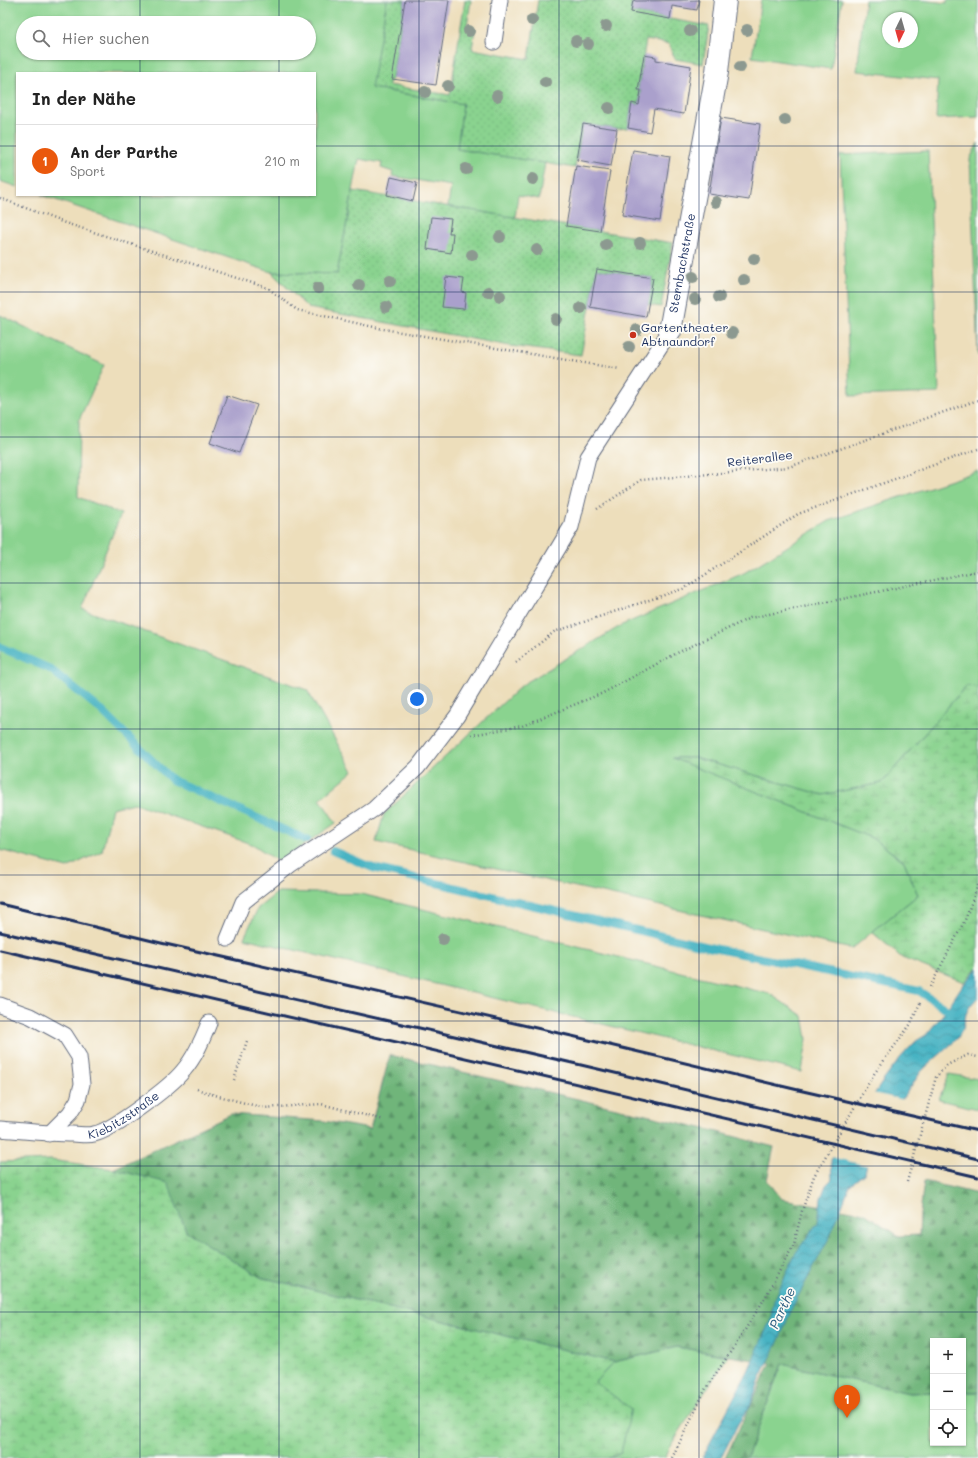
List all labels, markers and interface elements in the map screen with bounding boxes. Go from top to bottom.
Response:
north arrow [882,12,918,48]
search box [16,16,316,60]
icon: search [30,27,52,49]
text: Hier suchen [62,28,149,48]
text: In der Nähe [32,87,136,109]
text: An der Parthe [70,142,178,162]
text: 1 [42,152,48,169]
text: 210 m [264,152,300,169]
text: Sport [70,162,105,179]
street label: Sternbachstraße [664,212,698,314]
place label: Gartentheater Abtnaundorf [641,319,728,349]
marker: Gartentheater Abtnaundorf [628,330,638,340]
street label: Reiterallee [726,446,794,470]
your location [407,689,427,709]
street label: Kiebitzstraße [87,1087,162,1142]
water label: Parthe [765,1284,798,1331]
map controls [930,1338,966,1446]
button: + [930,1338,966,1374]
button: − [930,1374,966,1410]
pin: 1 [834,1385,860,1418]
button: locate [930,1410,966,1446]

